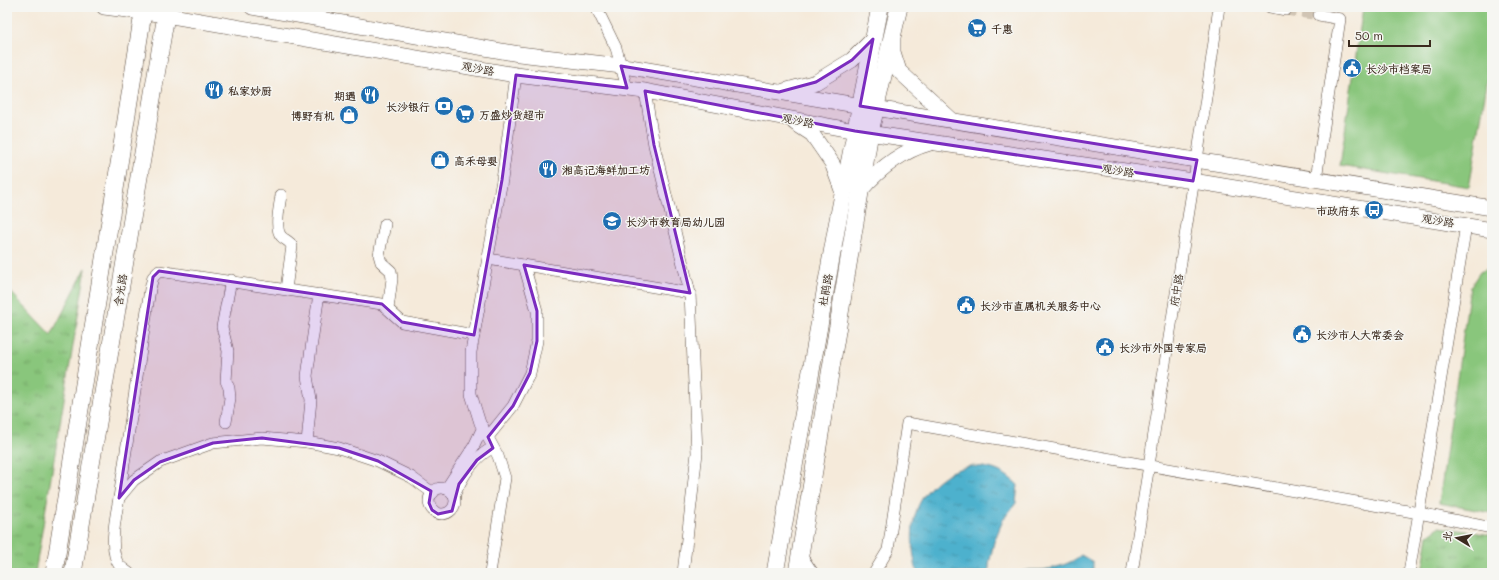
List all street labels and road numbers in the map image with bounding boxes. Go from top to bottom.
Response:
street label: 观沙路 [460,58,496,78]
street label: 观沙路 [780,109,816,131]
street label: 观沙路 [1101,160,1135,180]
street label: 观沙路 [1421,210,1455,230]
street label: 杜鹃路 [815,272,835,308]
street label: 含光路 [110,273,130,307]
street label: 府中路 [1166,273,1186,307]

